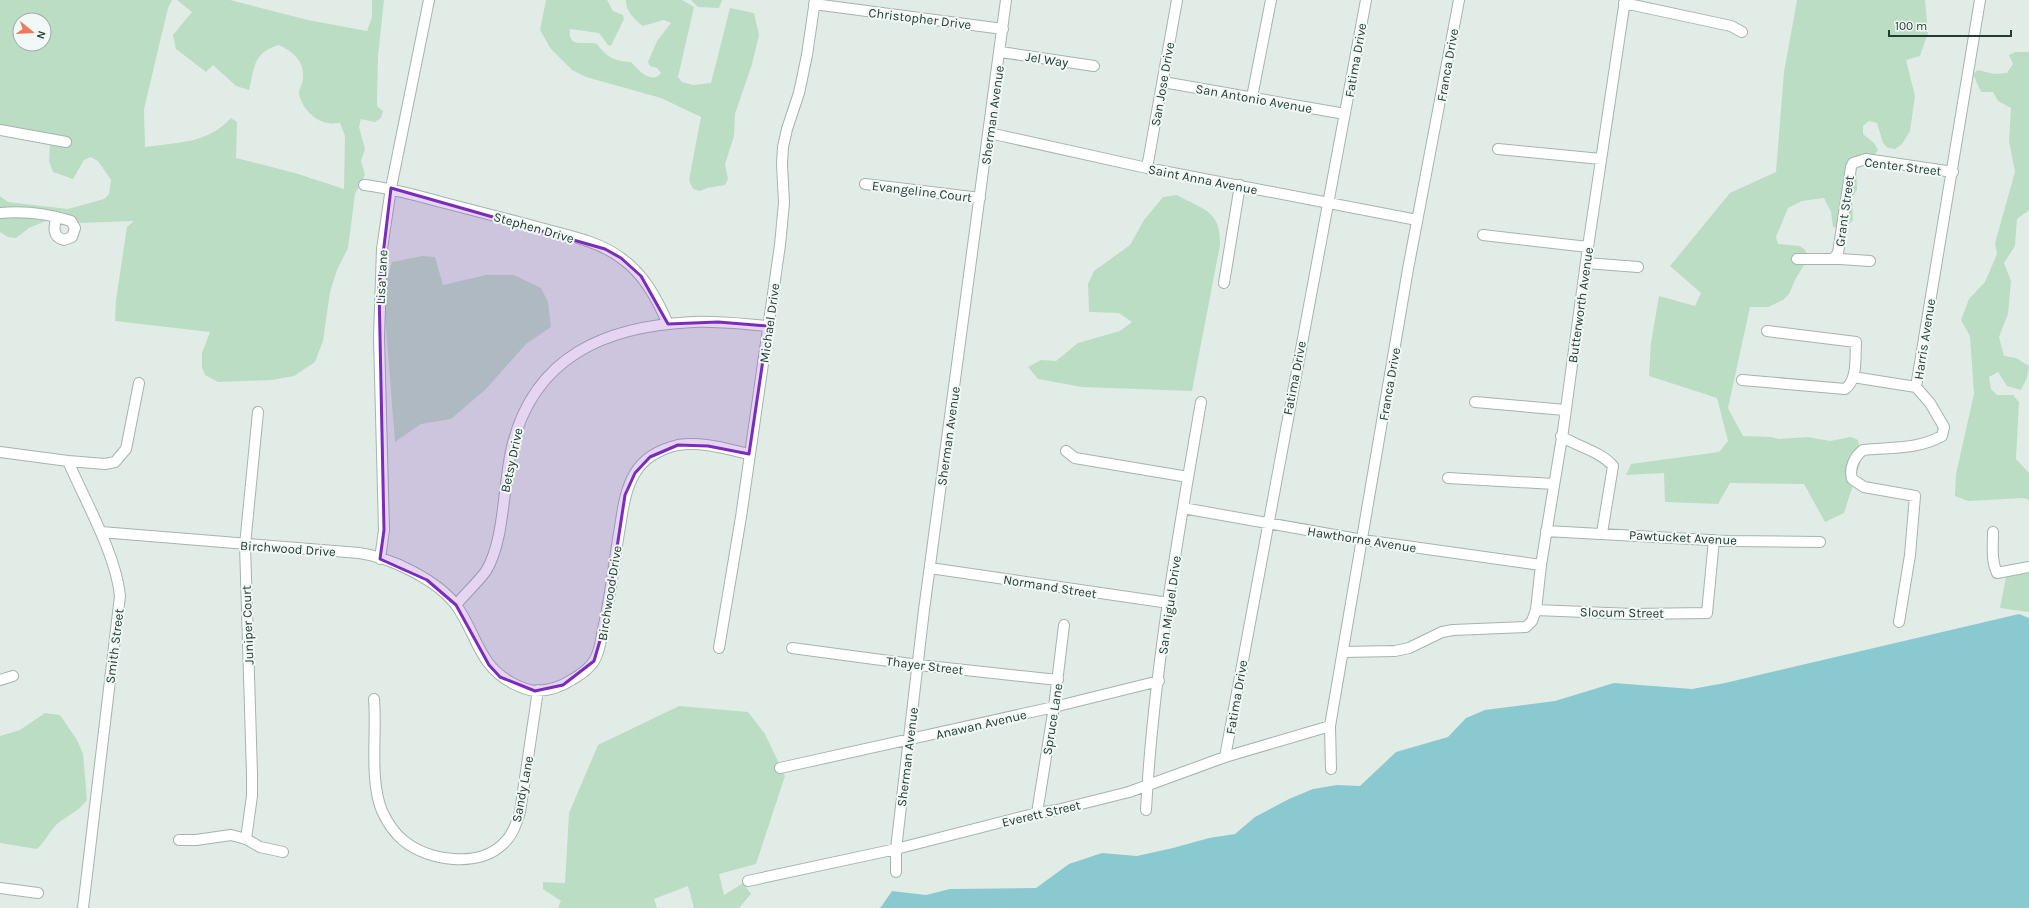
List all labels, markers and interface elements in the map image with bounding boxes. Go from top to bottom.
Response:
street label: Christopher Drive [868,5,973,32]
north arrow [12,12,52,52]
scale bar [1889,12,2011,38]
text: 100 m [1895,19,1927,33]
street label: Fatima Drive [1342,21,1369,98]
street label: Franca Drive [1434,27,1461,103]
text: N [34,29,48,41]
street label: San Jose Drive [1148,40,1177,127]
street label: Jel Way [1024,49,1069,70]
street label: Sherman Avenue [978,64,1007,166]
street label: San Antonio Avenue [1195,81,1314,116]
street label: Center Street [1864,154,1942,179]
street label: Saint Anna Avenue [1147,162,1259,197]
street label: Grant Street [1832,174,1857,248]
street label: Evangeline Court [871,178,973,205]
street label: Stephen Drive [492,209,576,246]
street label: Butterworth Avenue [1565,246,1596,364]
street label: Lisa Lane [373,249,390,305]
street label: Michael Drive [756,282,783,364]
street label: Harris Avenue [1911,297,1938,381]
street label: Fatima Drive [1280,339,1309,416]
street label: Franca Drive [1376,346,1403,422]
street label: Sherman Avenue [934,385,963,487]
street label: Betsy Drive [497,426,526,494]
street label: Hawthorne Avenue [1306,523,1418,556]
street label: Pawtucket Avenue [1629,527,1738,548]
street label: Birchwood Drive [240,538,337,559]
street label: Birchwood Drive [595,544,624,642]
street label: San Miguel Drive [1155,554,1184,656]
street label: Normand Street [1002,572,1098,601]
street label: Juniper Court [239,585,256,665]
street label: Slocum Street [1580,604,1664,621]
street label: Smith Street [102,608,127,684]
street label: Thayer Street [885,653,965,678]
street label: Fatima Drive [1223,658,1250,735]
street label: Spruce Lane [1039,682,1066,756]
street label: Sherman Avenue [894,706,921,808]
street label: Anawan Avenue [934,707,1028,742]
street label: Sandy Lane [509,754,536,824]
street label: Everett Street [1000,797,1082,830]

